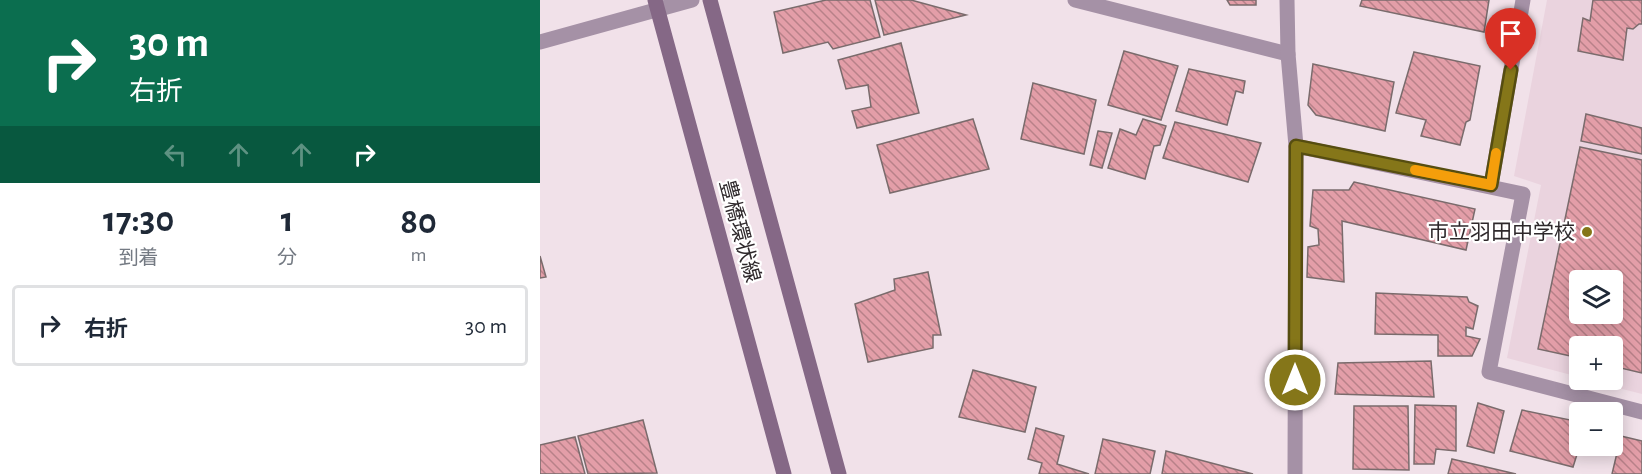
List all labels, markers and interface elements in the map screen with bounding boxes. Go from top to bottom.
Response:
pin [1485,8,1536,70]
icon: arrive [1494,17,1527,50]
text: 30 m [129,22,209,64]
icon: right [30,24,108,102]
text: 右折 [129,78,183,105]
icon: left [159,138,192,171]
icon: ahead [222,138,255,171]
icon: ahead [285,138,318,171]
icon: right [348,138,381,171]
street label: 豊橋環状線 [716,177,764,285]
text: 17:30 [103,202,174,238]
text: 1 [281,202,294,238]
text: 80 [400,204,437,240]
place label: 市立羽田中学校 [1428,221,1575,243]
marker: 市立羽田中学校 [1580,225,1594,239]
text: m [411,245,427,265]
text: 到着 [119,248,159,268]
text: 分 [277,248,297,268]
map controls [1569,270,1623,456]
button: layers [1569,270,1623,324]
icon: right [33,309,66,342]
text: 30 m [465,315,507,337]
text: 右折 [84,318,128,340]
button: + [1569,336,1623,390]
position arrow [1263,348,1327,412]
button: − [1569,402,1623,456]

